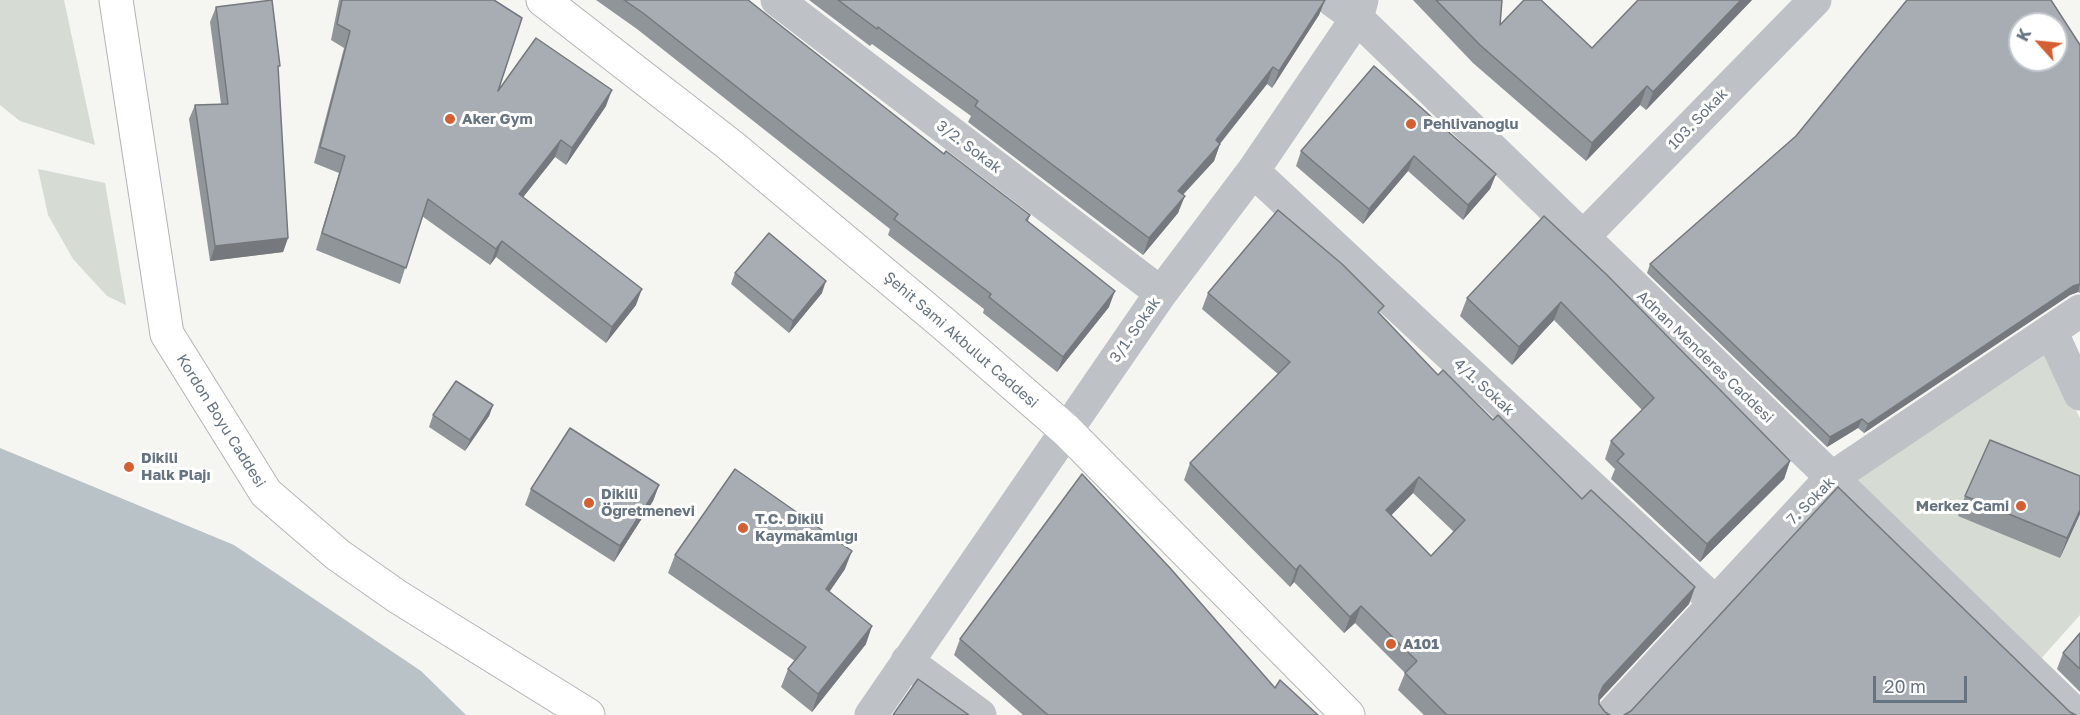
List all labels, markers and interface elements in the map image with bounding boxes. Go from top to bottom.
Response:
north arrow [2008,12,2068,72]
text: K [2012,25,2035,44]
street label: 103. Sokak [1665,85,1731,153]
place label: Aker Gym [462,110,533,128]
marker: Aker Gym [443,112,457,126]
place label: Pehlivanoğlu [1423,115,1518,133]
street label: 3/2. Sokak [933,117,1005,177]
marker: Pehlivanoğlu [1404,117,1418,131]
street label: Şehit Sami Akbulut Caddesi [880,268,1042,412]
street label: Adnan Menderes Caddesi [1633,287,1777,427]
street label: 3/1. Sokak [1106,294,1164,366]
street label: Kordon Boyu Caddesi [173,351,269,491]
street label: 4/1. Sokak [1450,355,1518,419]
place label: Dikili Halk Plajı [141,449,211,484]
marker: Dikili Halk Plajı [122,460,136,474]
street label: 7. Sokak [1783,473,1839,529]
place label: Dikili Öğretmenevi [601,485,695,520]
marker: Dikili Öğretmenevi [582,496,596,510]
place label: Merkez Cami [1916,497,2009,515]
marker: Merkez Cami [2014,499,2028,513]
place label: T.C. Dikili Kaymakamlığı [755,510,858,545]
marker: T.C. Dikili Kaymakamlığı [736,521,750,535]
place label: A101 [1403,635,1439,653]
marker: A101 [1384,637,1398,651]
scale bar [1876,664,1970,702]
text: 20 m [1884,675,1926,697]

